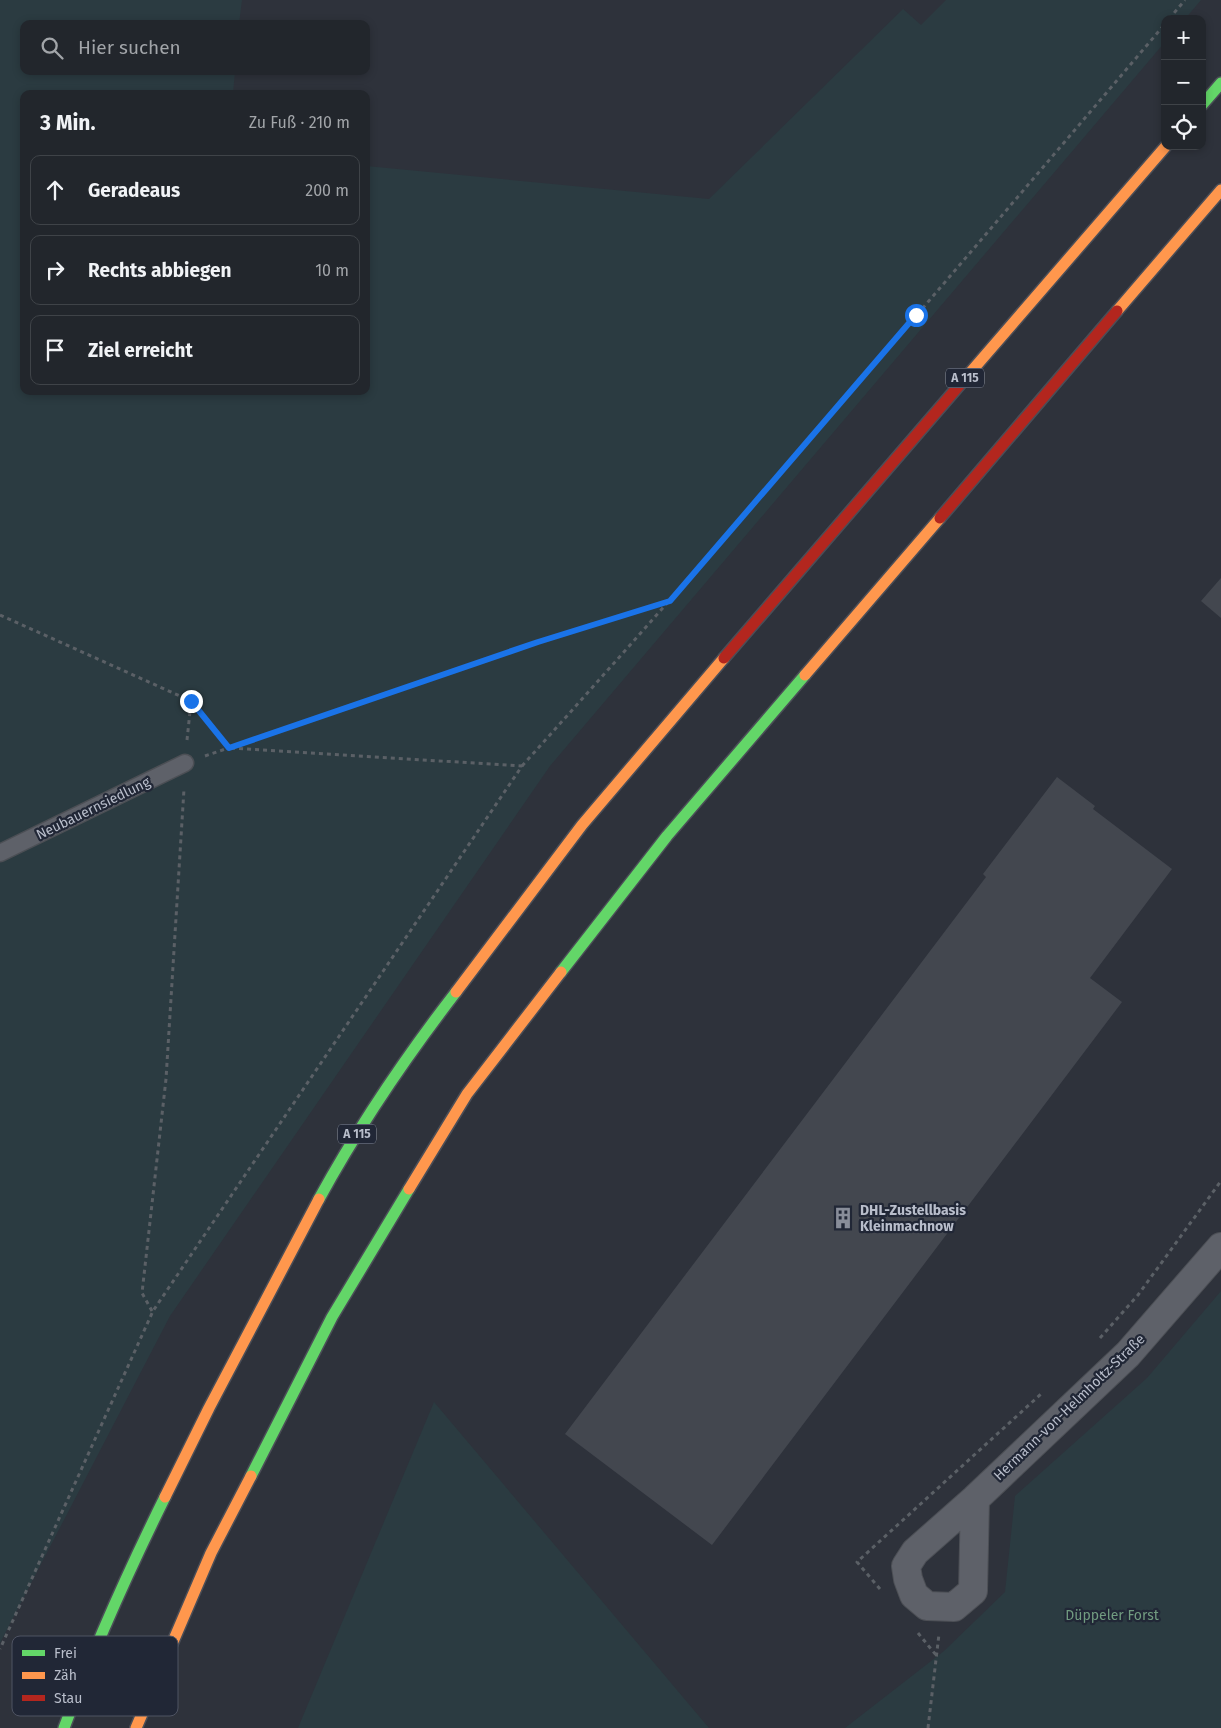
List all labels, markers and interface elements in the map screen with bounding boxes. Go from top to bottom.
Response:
map controls [1161,15,1206,150]
button: + [1161,15,1206,60]
search box [20,20,370,75]
icon: search [38,34,66,62]
text: Hier suchen [78,36,181,59]
button: − [1161,60,1206,105]
button: locate [1161,105,1206,150]
text: 3 Min. [40,110,95,136]
text: Zu Fuß · 210 m [249,113,350,132]
icon: ahead [41,176,69,204]
text: Geradeaus [88,179,180,202]
text: 200 m [305,181,349,200]
icon: right [41,256,69,284]
text: Rechts abbiegen [88,259,231,282]
text: 10 m [315,261,349,280]
route start [905,304,928,327]
icon: arrive [41,336,69,364]
text: Ziel erreicht [88,339,193,362]
road number: A 115 [946,368,984,388]
route end [180,690,203,713]
street label: Neubauernsiedlung [33,773,154,843]
road number: A 115 [338,1124,376,1144]
place label: DHL-Zustellbasis Kleinmachnow [860,1202,966,1235]
building icon: DHL-Zustellbasis Kleinmachnow [830,1205,856,1231]
street label: Hermann-von-Helmholtz-Straße [990,1331,1148,1484]
park label: Düppeler Forst [1065,1607,1160,1624]
legend [12,1636,178,1716]
text: Frei [54,1645,77,1662]
text: Zäh [54,1667,77,1684]
text: Stau [54,1690,82,1707]

